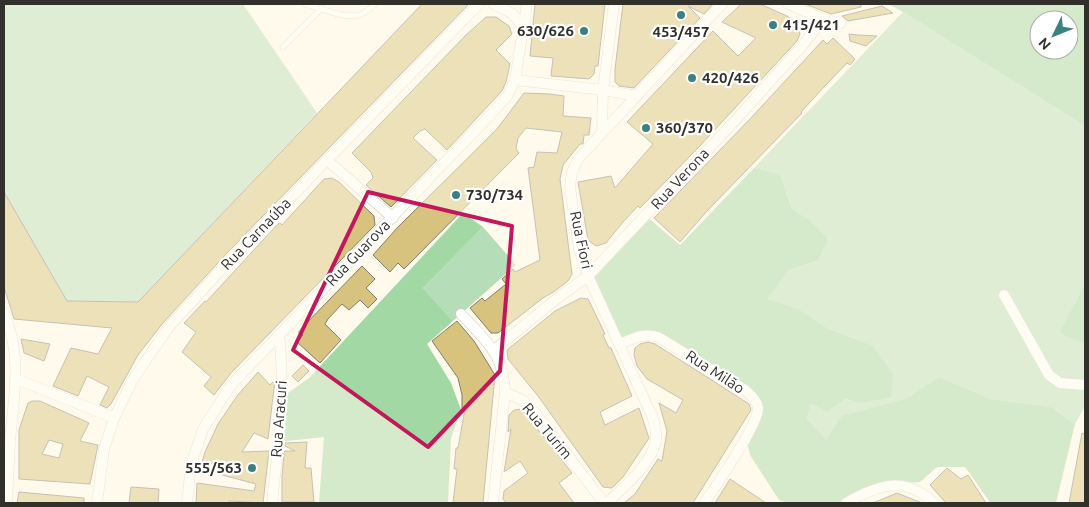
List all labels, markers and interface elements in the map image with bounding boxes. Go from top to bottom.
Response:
marker: 453/457 [675,9,687,21]
north arrow [1029,10,1079,60]
place label: 415/421 [783,16,840,33]
marker: 415/421 [767,19,779,31]
place label: 630/626 [517,22,574,39]
place label: 453/457 [652,23,710,40]
marker: 630/626 [578,25,590,37]
text: N [1035,35,1054,53]
place label: 420/426 [702,69,759,86]
marker: 420/426 [686,72,698,84]
place label: 360/370 [656,119,713,136]
marker: 360/370 [640,122,652,134]
street label: Rua Verona [647,145,712,213]
place label: 730/734 [466,186,523,203]
marker: 730/734 [450,189,462,201]
street label: Rua Carnaúba [217,194,294,273]
street label: Rua Fiori [567,209,596,270]
street label: Rua Guarova [322,216,393,289]
street label: Rua Milão [683,346,748,397]
street label: Rua Aracuri [267,380,290,458]
street label: Rua Turim [519,399,576,462]
place label: 555/563 [185,459,242,476]
marker: 555/563 [246,462,258,474]

